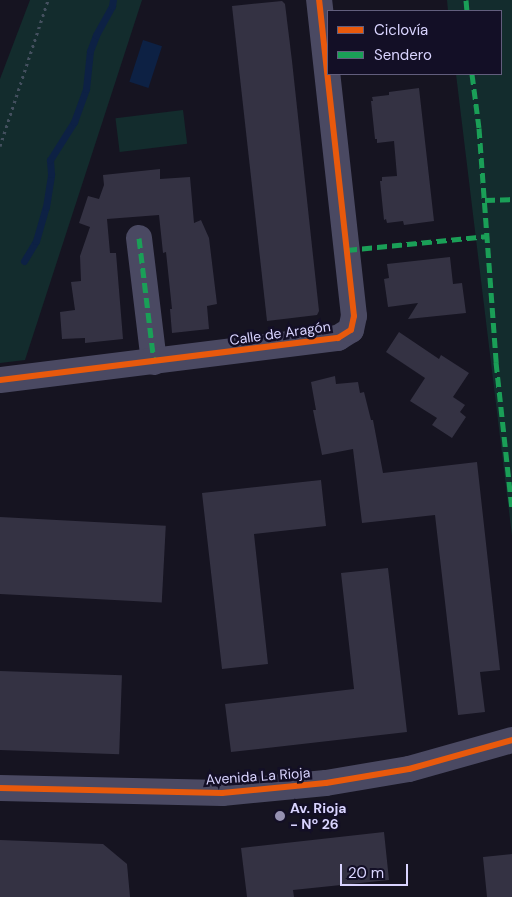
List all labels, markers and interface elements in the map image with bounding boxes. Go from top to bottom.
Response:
legend [327,10,502,75]
text: Ciclovía [374,20,428,40]
text: Sendero [374,45,432,65]
street label: Calle de Aragón [228,318,332,348]
street label: Avenida La Rioja [205,764,311,788]
place label: Av. Rioja - Nº 26 [290,800,347,832]
marker: Av. Rioja - Nº 26 [274,810,286,822]
scale bar [342,854,410,886]
text: 20 m [348,863,384,883]

